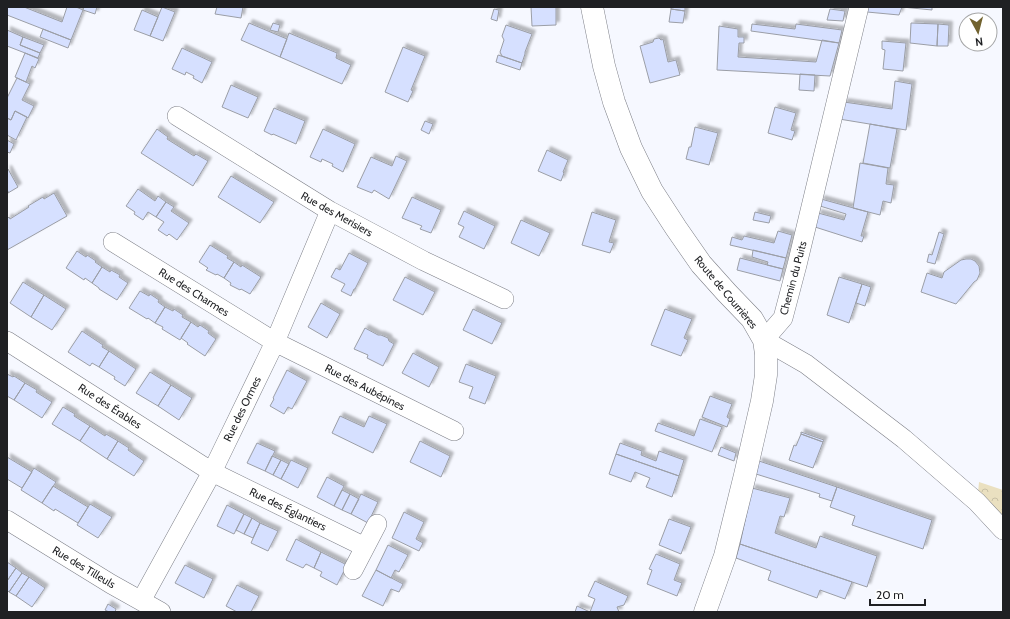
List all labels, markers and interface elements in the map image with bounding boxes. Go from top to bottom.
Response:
north arrow [958,12,998,52]
text: N [975,35,984,49]
street label: Rue des Merisiers [299,189,376,240]
street label: Chemin du Puits [776,239,810,316]
street label: Route de Courrières [691,253,761,332]
street label: Rue des Charmes [156,265,232,319]
street label: Rue des Aubépines [323,361,408,413]
street label: Rue des Ormes [220,374,264,444]
street label: Rue des Érables [76,380,145,432]
street label: Rue des Églantiers [247,484,329,534]
street label: Rue des Tilleuls [50,543,118,591]
scale bar [870,581,925,607]
text: 20 m [876,587,904,602]

